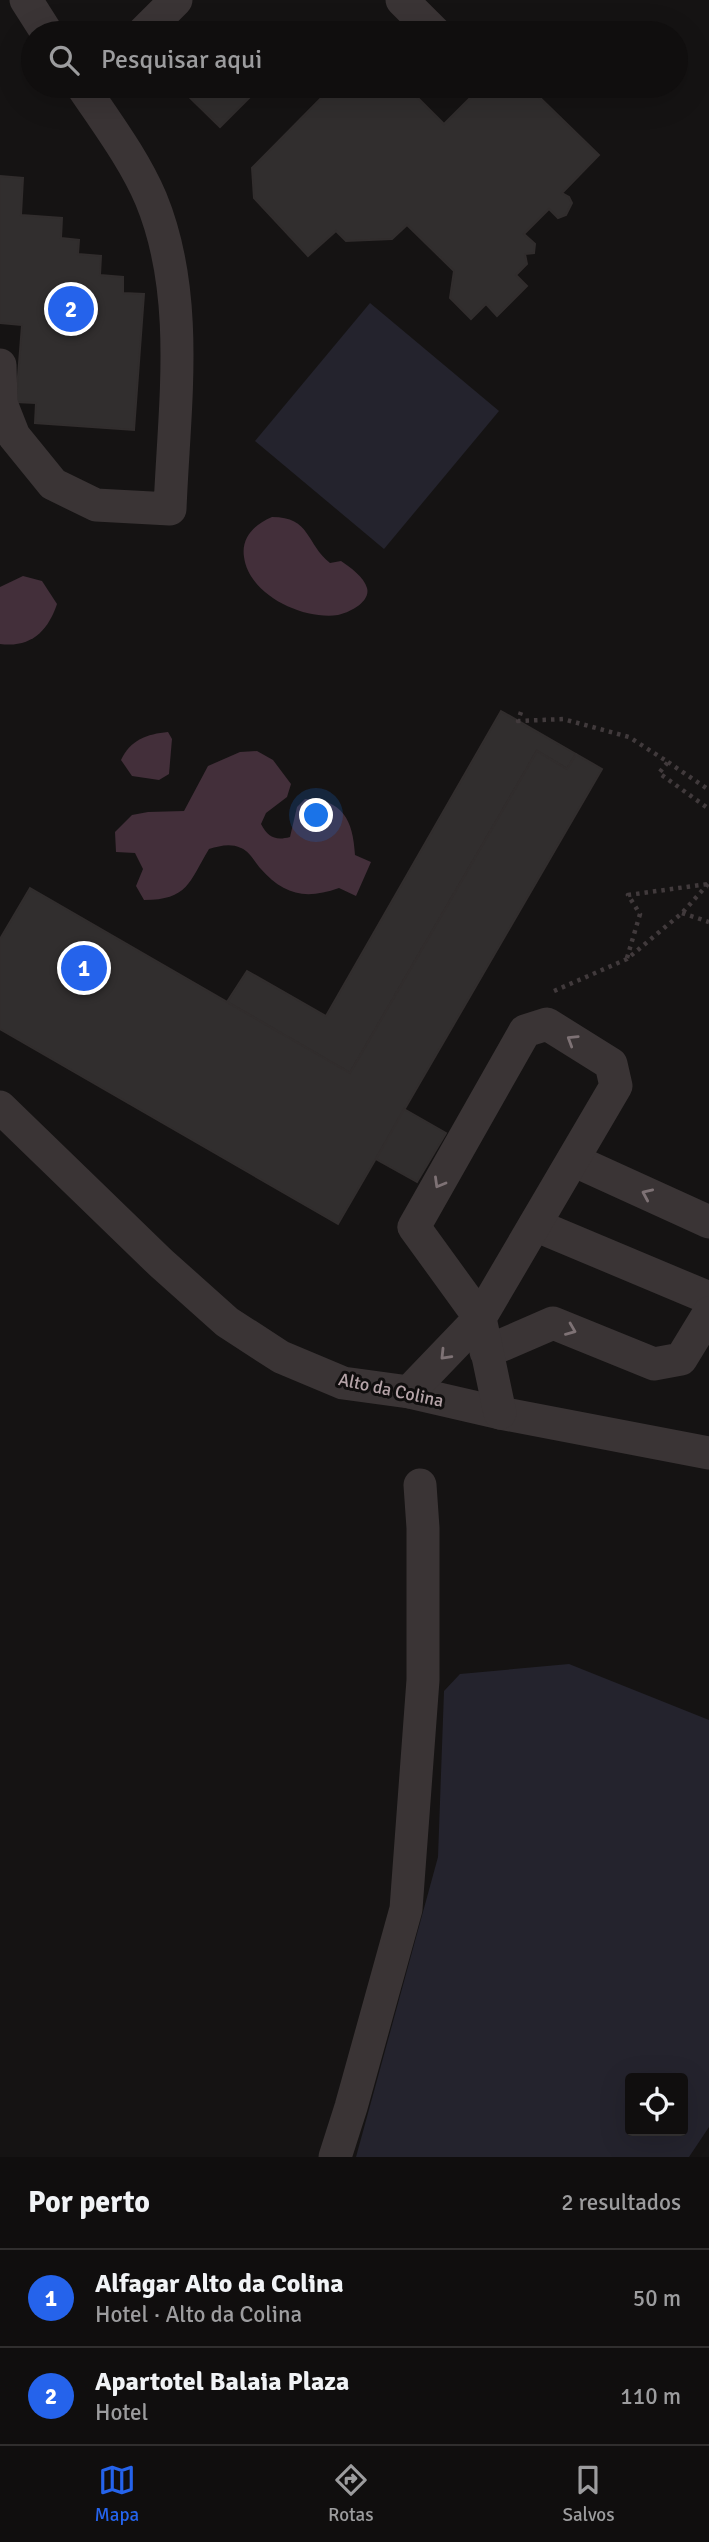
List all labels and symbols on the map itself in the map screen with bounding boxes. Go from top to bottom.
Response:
pin: 2 [48,283,94,335]
your location [299,798,333,832]
pin: 1 [61,942,107,994]
one-way arrow [567,1035,580,1048]
one-way arrow [434,1176,447,1188]
one-way arrow [642,1188,654,1202]
one-way arrow [565,1322,577,1336]
one-way arrow [440,1347,453,1360]
street label: Alto da Colina [336,1368,446,1412]

